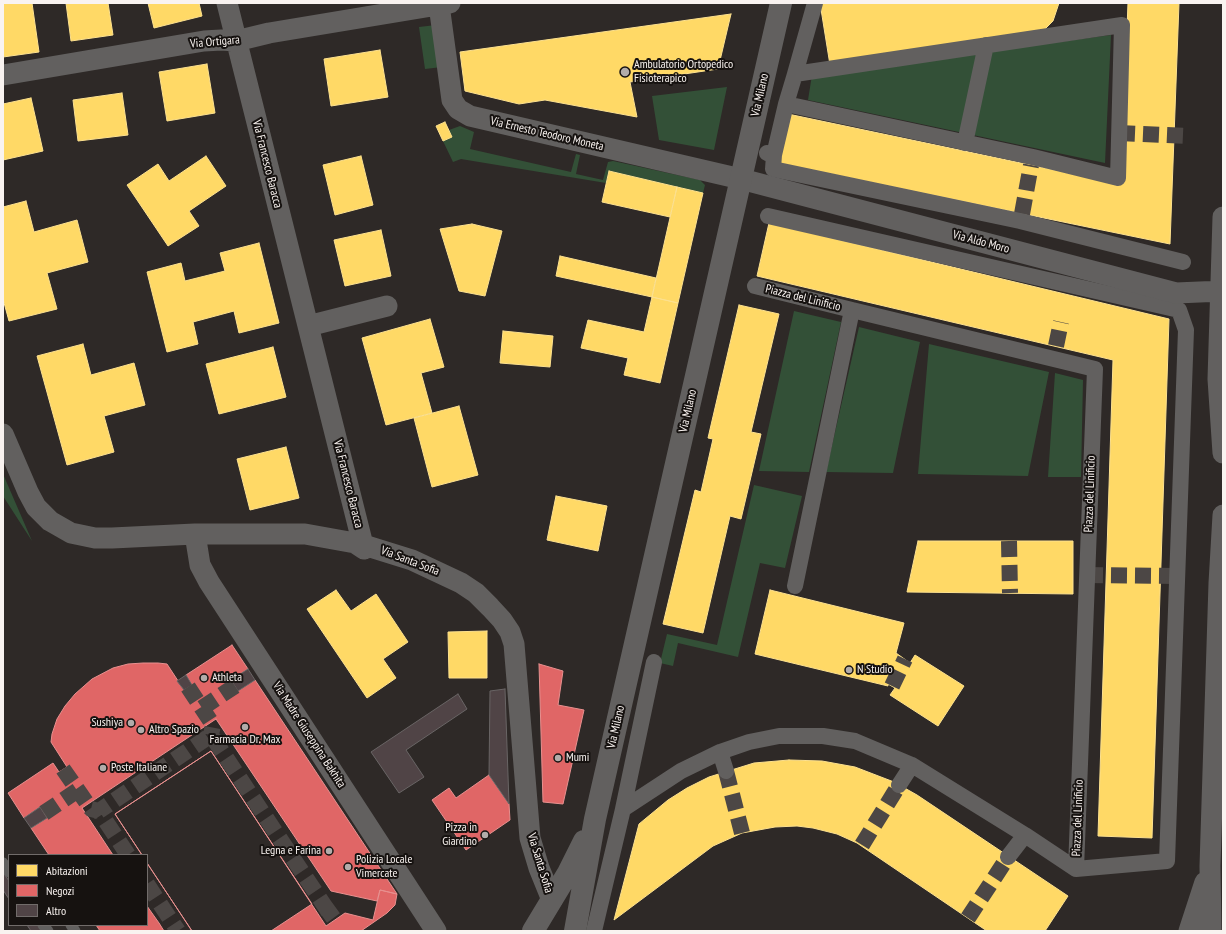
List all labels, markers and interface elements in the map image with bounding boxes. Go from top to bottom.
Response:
street label: Via Ortigara [190,33,240,51]
place label: Ambulatorio Ortopedico Fisioterapico [634,58,733,86]
marker: Ambulatorio Ortopedico Fisioterapico [619,66,631,78]
street label: Via Milano [748,72,772,118]
street label: Via Ernesto Teodoro Moneta [489,114,605,154]
street label: Via Francesco Baracca [249,118,285,210]
street label: Via Aldo Moro [951,228,1011,256]
street label: Piazza del Linificio [764,282,842,314]
street label: Via Milano [676,388,700,434]
street label: Via Francesco Baracca [330,438,366,530]
street label: Piazza del Linificio [1081,455,1099,533]
street label: Via Santa Sofia [379,543,441,579]
place label: N Studio [857,663,893,677]
marker: N Studio [844,665,854,675]
place label: Athleta [212,671,242,685]
marker: Athleta [199,673,209,683]
street label: Via Madre Giuseppina Bakhita [269,679,349,791]
street label: Via Milano [604,704,628,750]
place label: Sushiya [91,716,123,730]
marker: Sushiya [126,718,136,728]
marker: Farmacia Dr. Max [240,722,250,732]
place label: Altro Spazio [149,723,199,737]
marker: Altro Spazio [136,725,146,735]
place label: Farmacia Dr. Max [210,733,280,747]
place label: Mumi [566,751,589,765]
marker: Mumi [553,753,563,763]
place label: Poste Italiane [111,761,167,775]
marker: Poste Italiane [98,763,108,773]
street label: Piazza del Linificio [1069,779,1087,857]
place label: Pizza in Giardino [442,821,477,849]
marker: Pizza in Giardino [480,830,490,840]
street label: Via Santa Sofia [524,831,556,895]
place label: Legna e Farina [261,844,321,858]
marker: Legna e Farina [324,846,334,856]
place label: Polizia Locale Vimercate [356,853,412,881]
legend [8,854,148,926]
marker: Polizia Locale Vimercate [343,862,353,872]
text: Abitazioni [46,863,88,878]
text: Negozi [46,883,74,898]
text: Altro [46,903,66,918]

